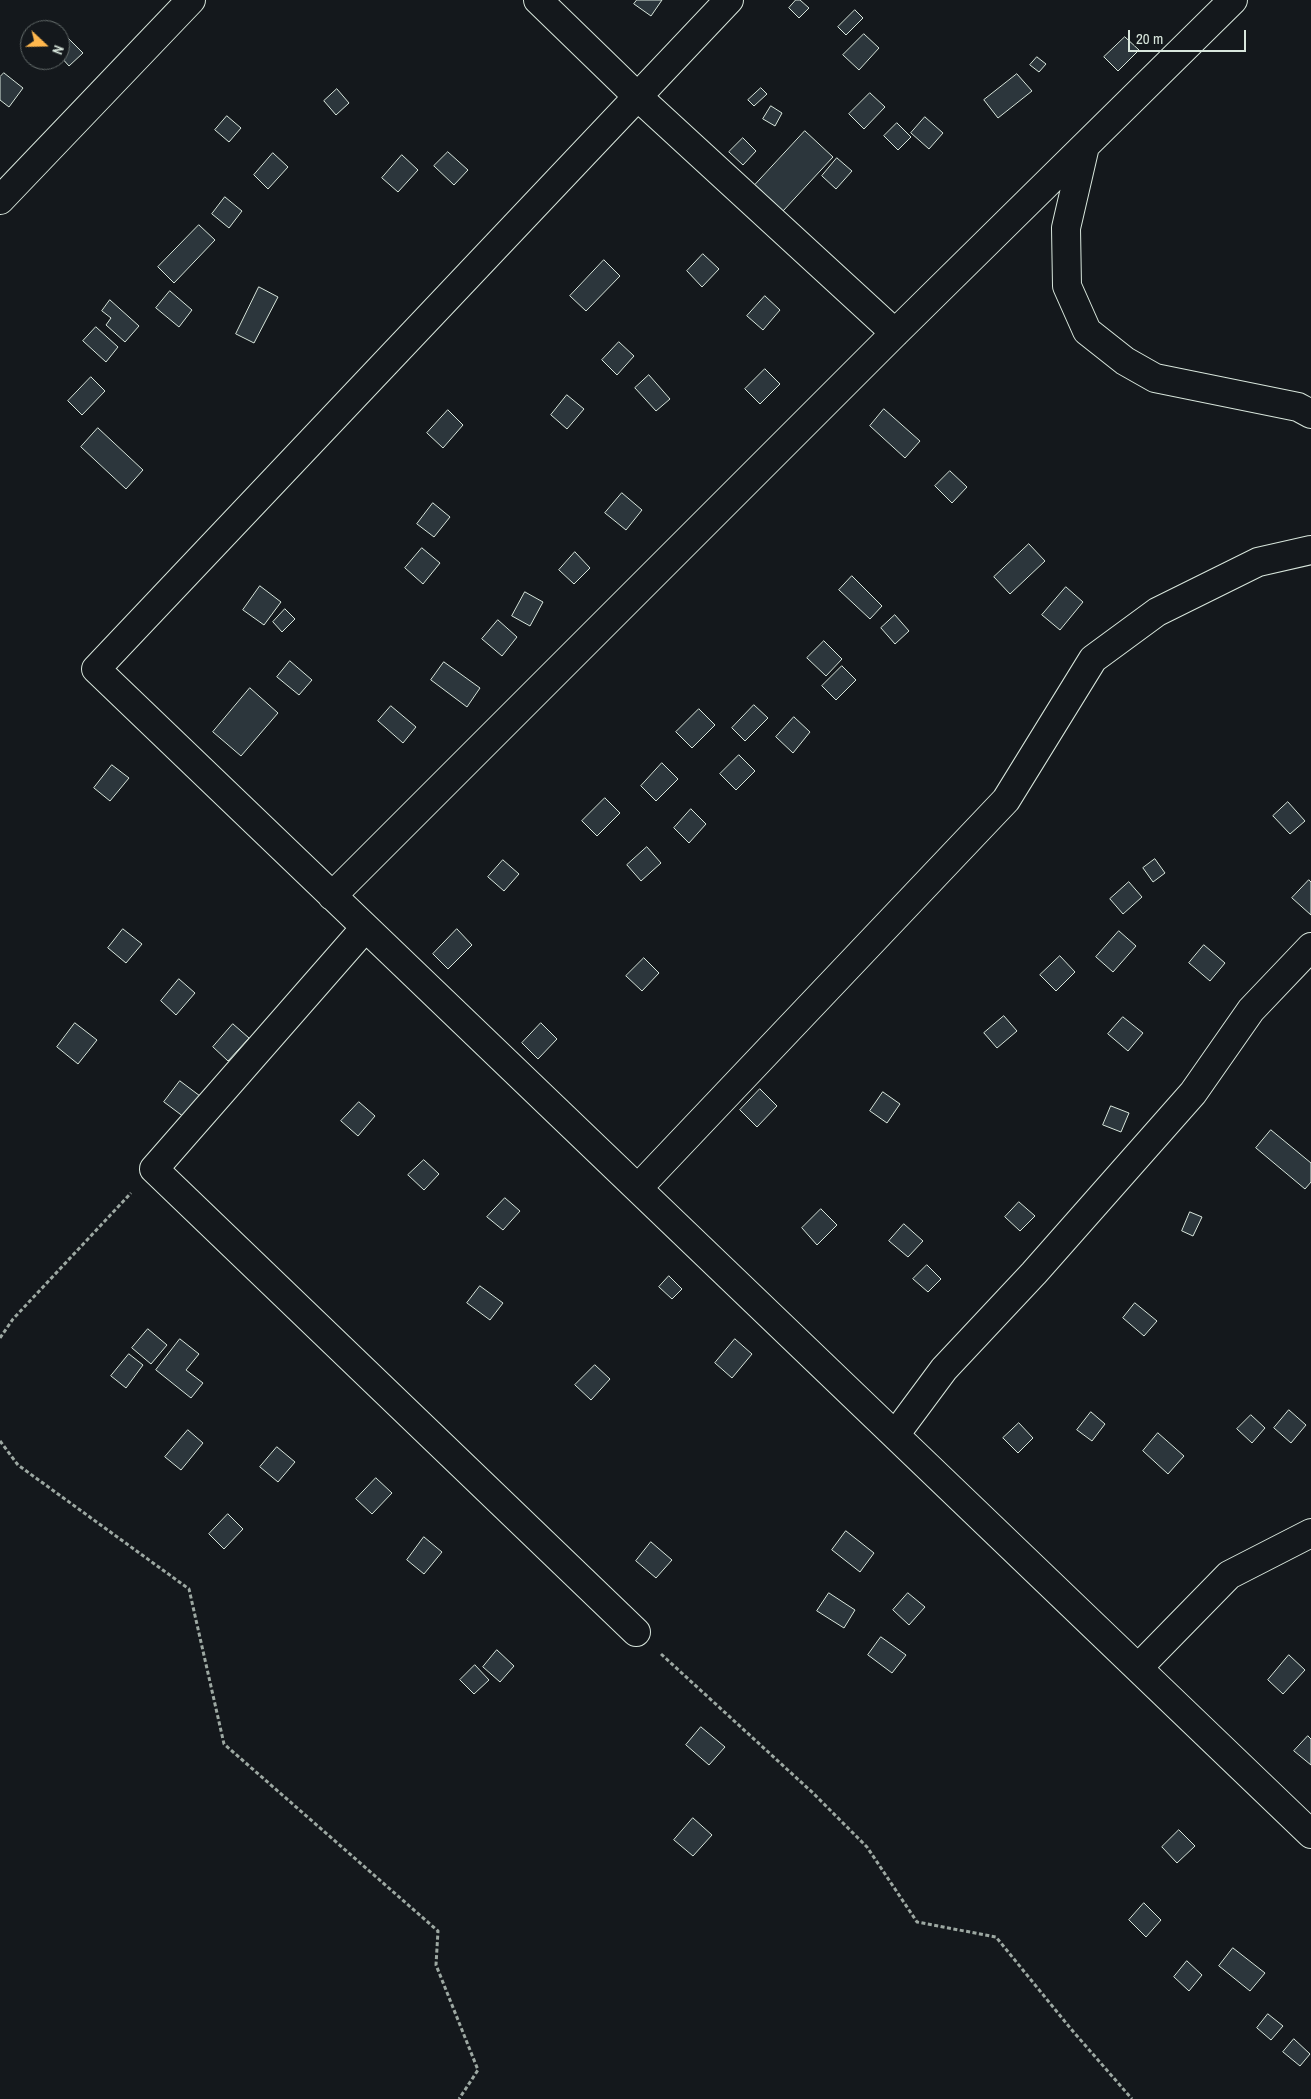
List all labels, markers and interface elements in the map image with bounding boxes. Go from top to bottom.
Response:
north arrow [20,20,70,70]
scale bar [1131,20,1248,52]
text: 20 m [1136,28,1163,49]
text: N [48,43,68,57]

